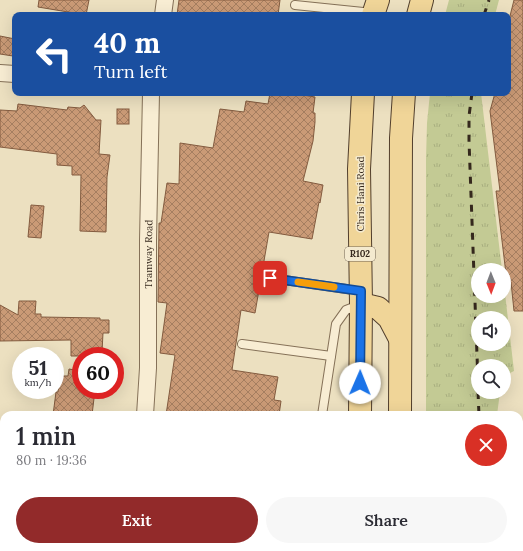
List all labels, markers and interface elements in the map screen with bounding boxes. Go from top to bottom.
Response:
text: 40 m [94,25,160,61]
icon: left [28,28,80,80]
text: Turn left [94,60,167,83]
street label: Chris Hani Road [354,157,367,231]
street label: Tramway Road [142,220,155,288]
road number: R102 [345,247,375,261]
pin [253,261,287,295]
north arrow [471,263,511,303]
map controls [471,263,511,399]
icon: arrive [259,267,281,289]
button: sound [471,311,511,351]
speed limit sign: 60 [72,347,124,399]
text: 51 [29,355,47,380]
button: search [471,359,511,399]
position arrow [339,362,381,404]
text: km/h [24,376,52,389]
text: 1 min [16,421,76,452]
button: close [465,424,507,466]
text: 80 m · 19:36 [16,452,87,469]
button: Exit [16,497,258,543]
button: Share [266,497,507,543]

